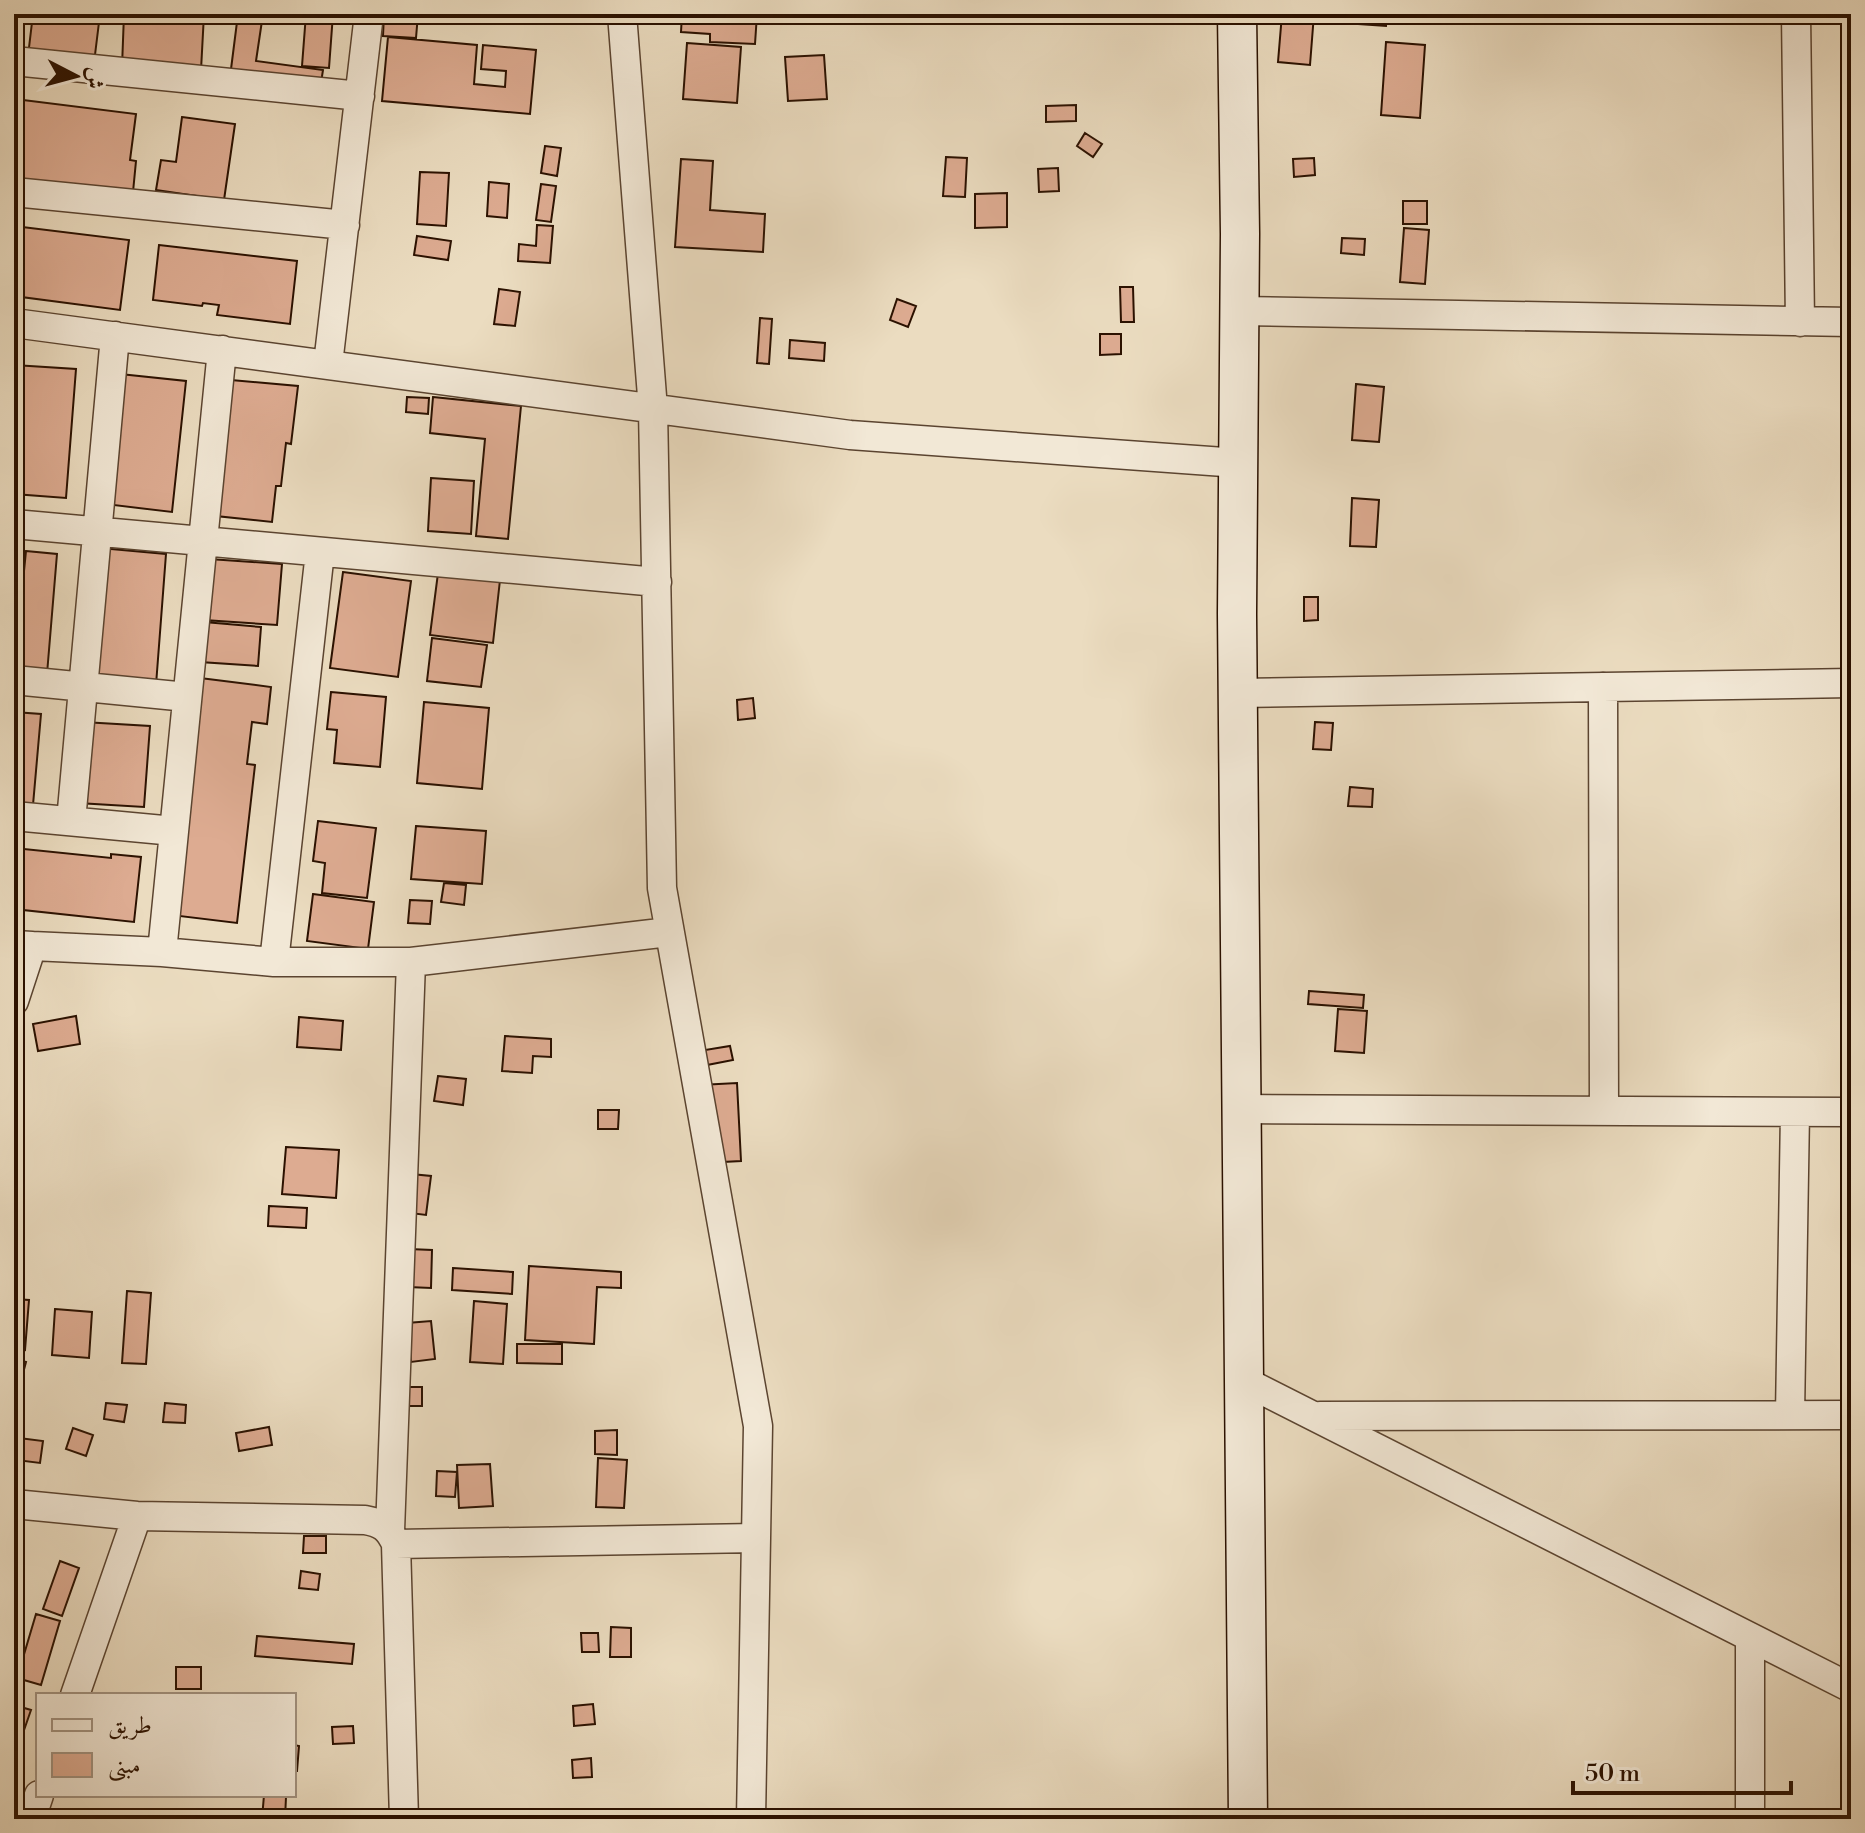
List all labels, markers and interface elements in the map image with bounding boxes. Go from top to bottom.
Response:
north arrow [36,36,116,116]
text: ش [80,66,109,90]
legend [36,1693,296,1797]
text: طريق [108,1711,152,1741]
scale bar [1573,1745,1791,1795]
text: مبنى [108,1751,141,1782]
text: 50 m [1585,1759,1640,1789]

